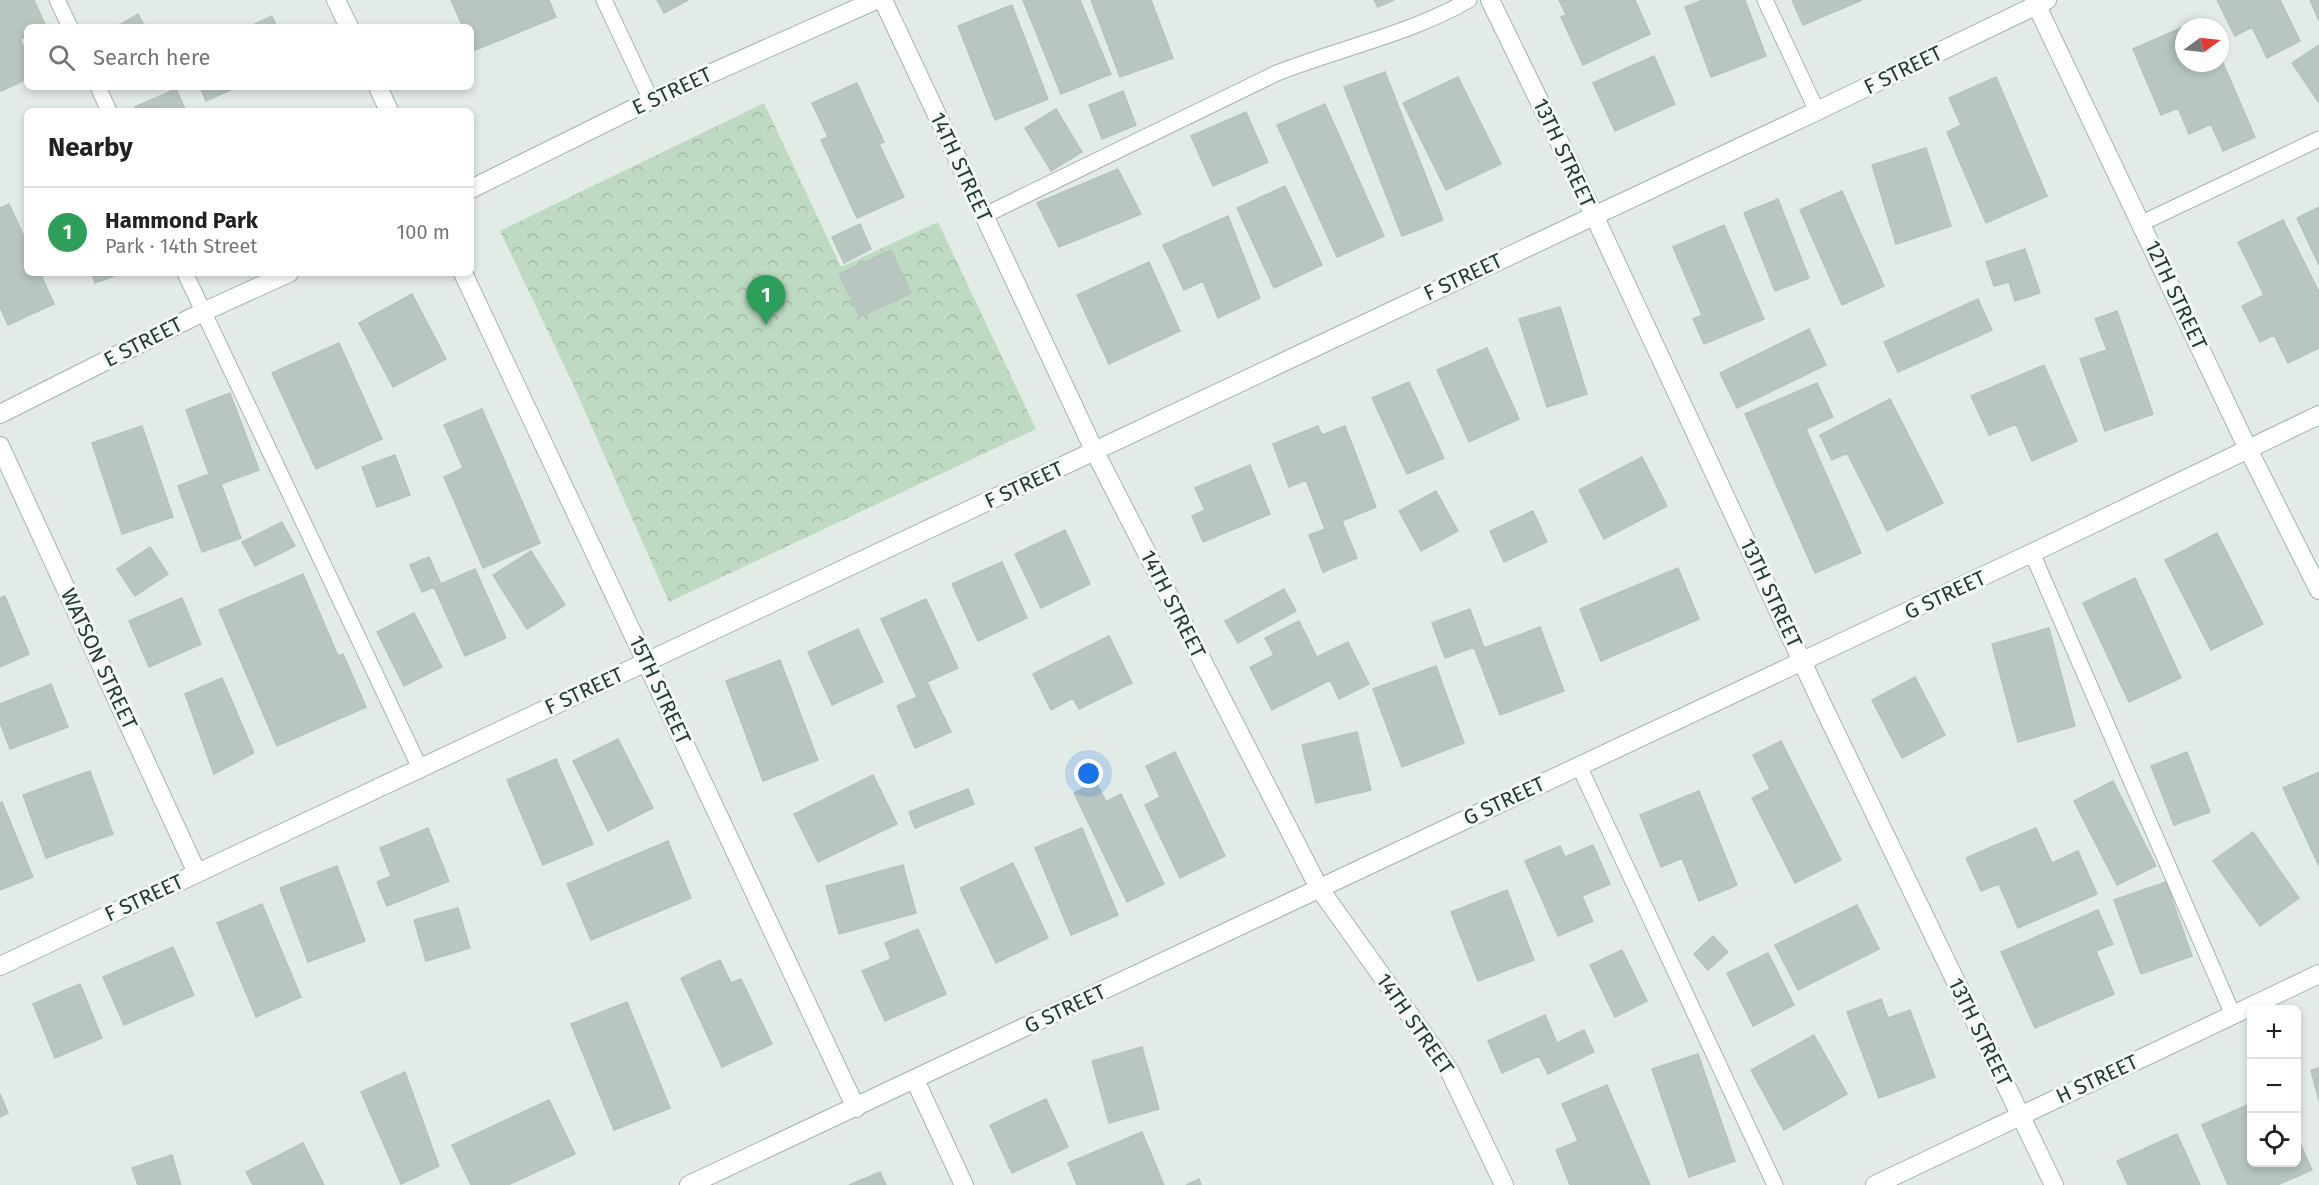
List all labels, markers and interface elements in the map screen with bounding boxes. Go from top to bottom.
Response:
north arrow [2175,18,2229,72]
search box [24,24,474,90]
street label: F STREET [1860,40,1946,100]
icon: search [45,41,78,74]
text: Search here [93,44,211,71]
street label: E STREET [628,61,716,121]
street label: 13TH STREET [1527,94,1601,212]
street label: 14TH STREET [924,108,998,226]
text: Nearby [48,132,133,163]
text: Hammond Park [105,207,258,234]
text: 1 [63,220,72,244]
text: 100 m [397,220,450,244]
text: Park · 14th Street [105,234,258,258]
street label: 12TH STREET [2139,236,2213,354]
street label: F STREET [1420,247,1507,306]
pin: 1 [746,276,786,325]
street label: E STREET [99,311,187,373]
street label: F STREET [981,455,1068,514]
street label: 13TH STREET [1734,534,1808,652]
street label: 14TH STREET [1135,546,1211,663]
street label: G STREET [1900,565,1990,625]
street label: WATSON STREET [55,584,143,734]
street label: 15TH STREET [623,631,697,749]
street label: F STREET [541,661,628,720]
your location [1074,759,1103,788]
street label: G STREET [1459,771,1549,831]
street label: F STREET [101,868,188,927]
street label: 14TH STREET [1371,968,1460,1080]
street label: 13TH STREET [1943,973,2018,1091]
street label: G STREET [1020,979,1110,1039]
map controls [2247,1005,2301,1167]
button: + [2247,1005,2301,1059]
street label: H STREET [2052,1049,2142,1109]
button: − [2247,1059,2301,1113]
button: locate [2247,1113,2301,1167]

